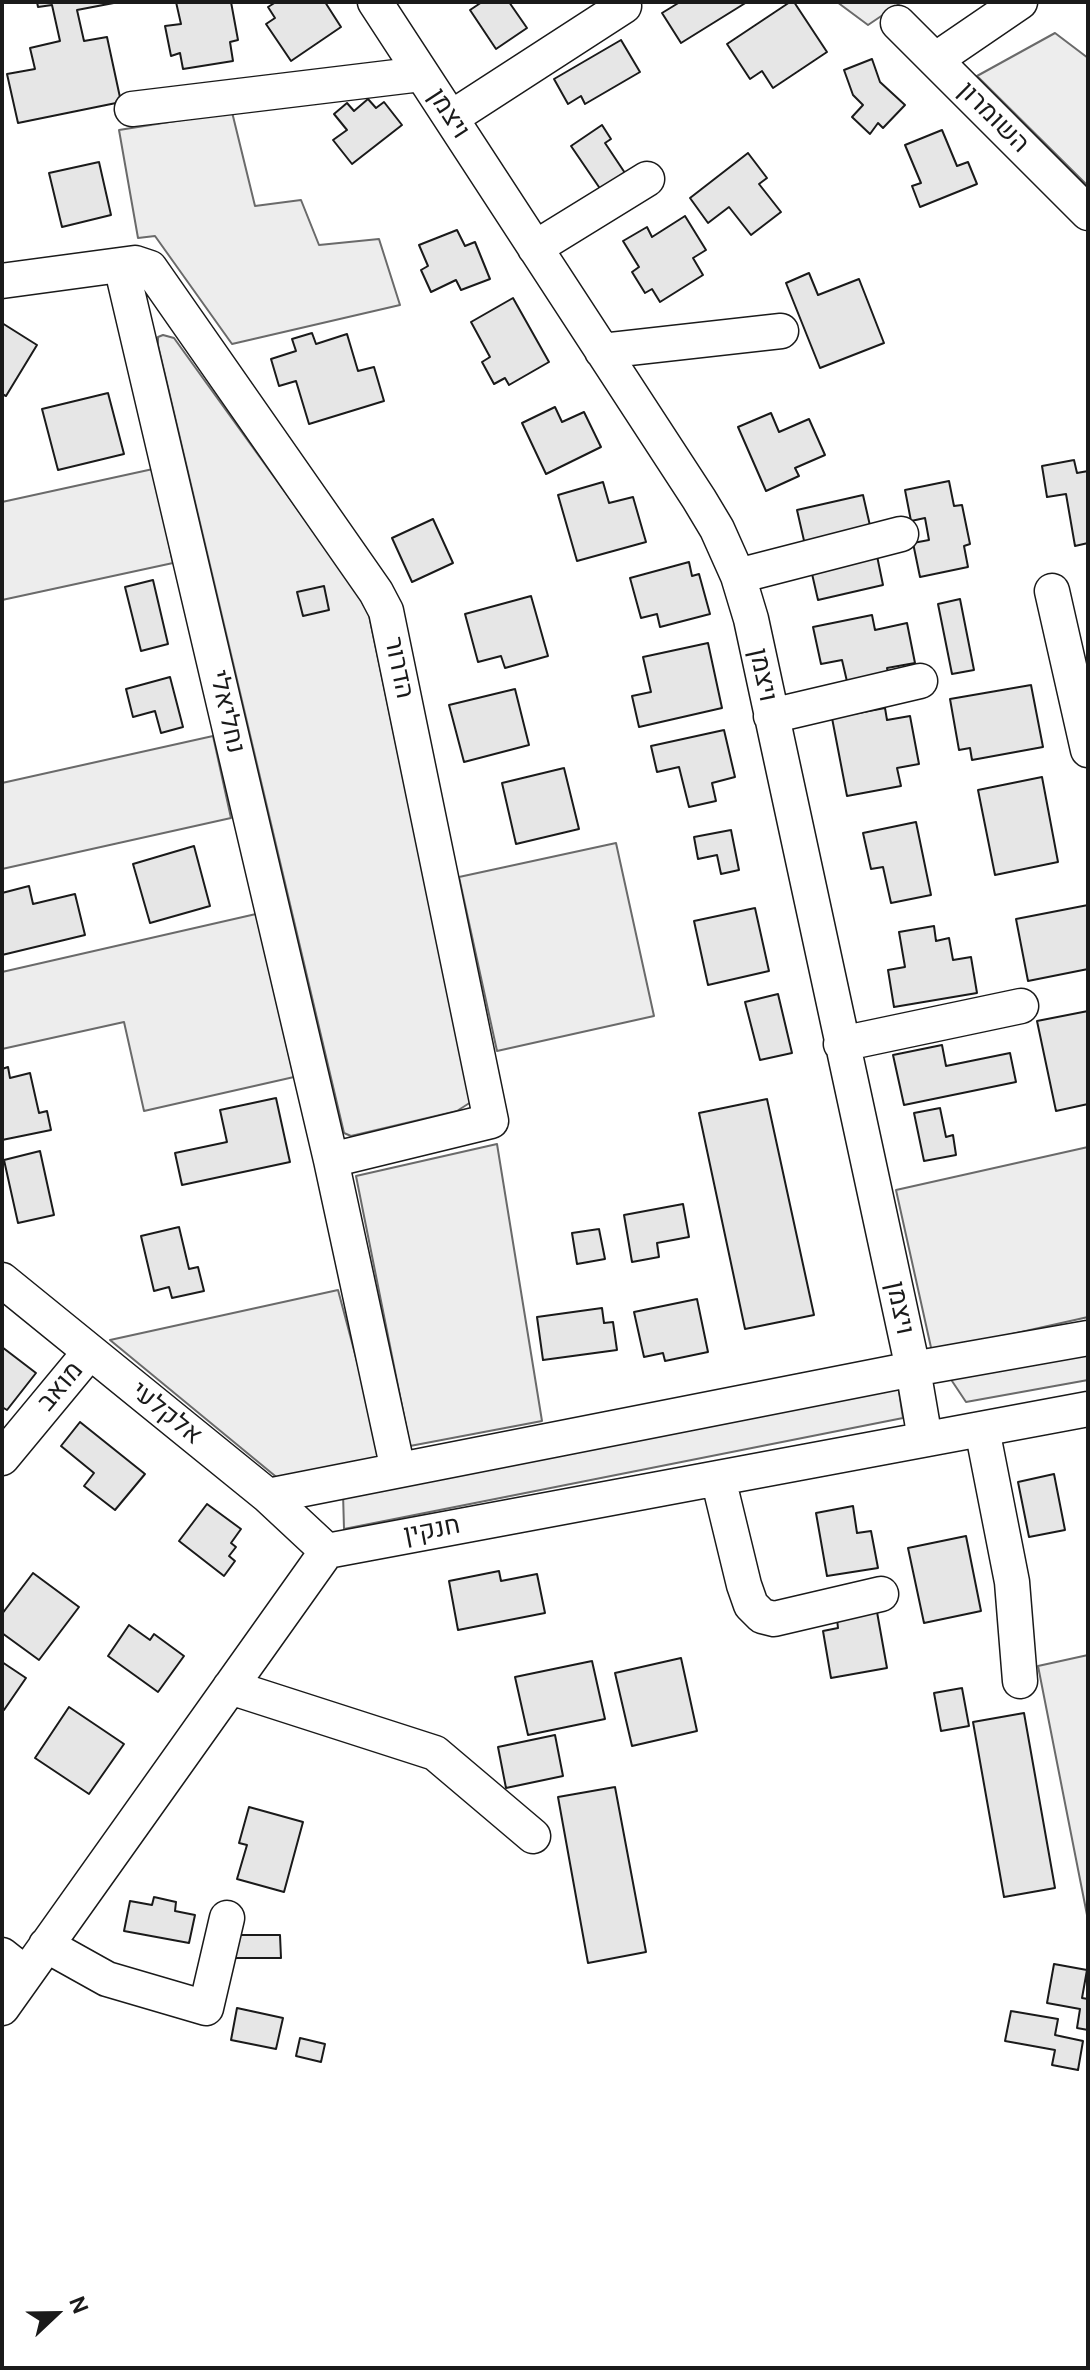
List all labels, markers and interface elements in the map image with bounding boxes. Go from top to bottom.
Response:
street label: השומרון [951,76,1035,160]
street label: ויצמן [420,83,476,145]
street label: הדרור [376,634,420,702]
street label: ויצמן [741,645,783,705]
street label: נחליאלי [201,667,251,757]
street label: ויצמן [878,1278,920,1338]
street label: מואב [32,1356,90,1418]
street label: אלקלעי [124,1376,208,1452]
street label: חנקין [401,1510,463,1552]
north arrow [16,2274,96,2354]
text: N [62,2292,95,2318]

